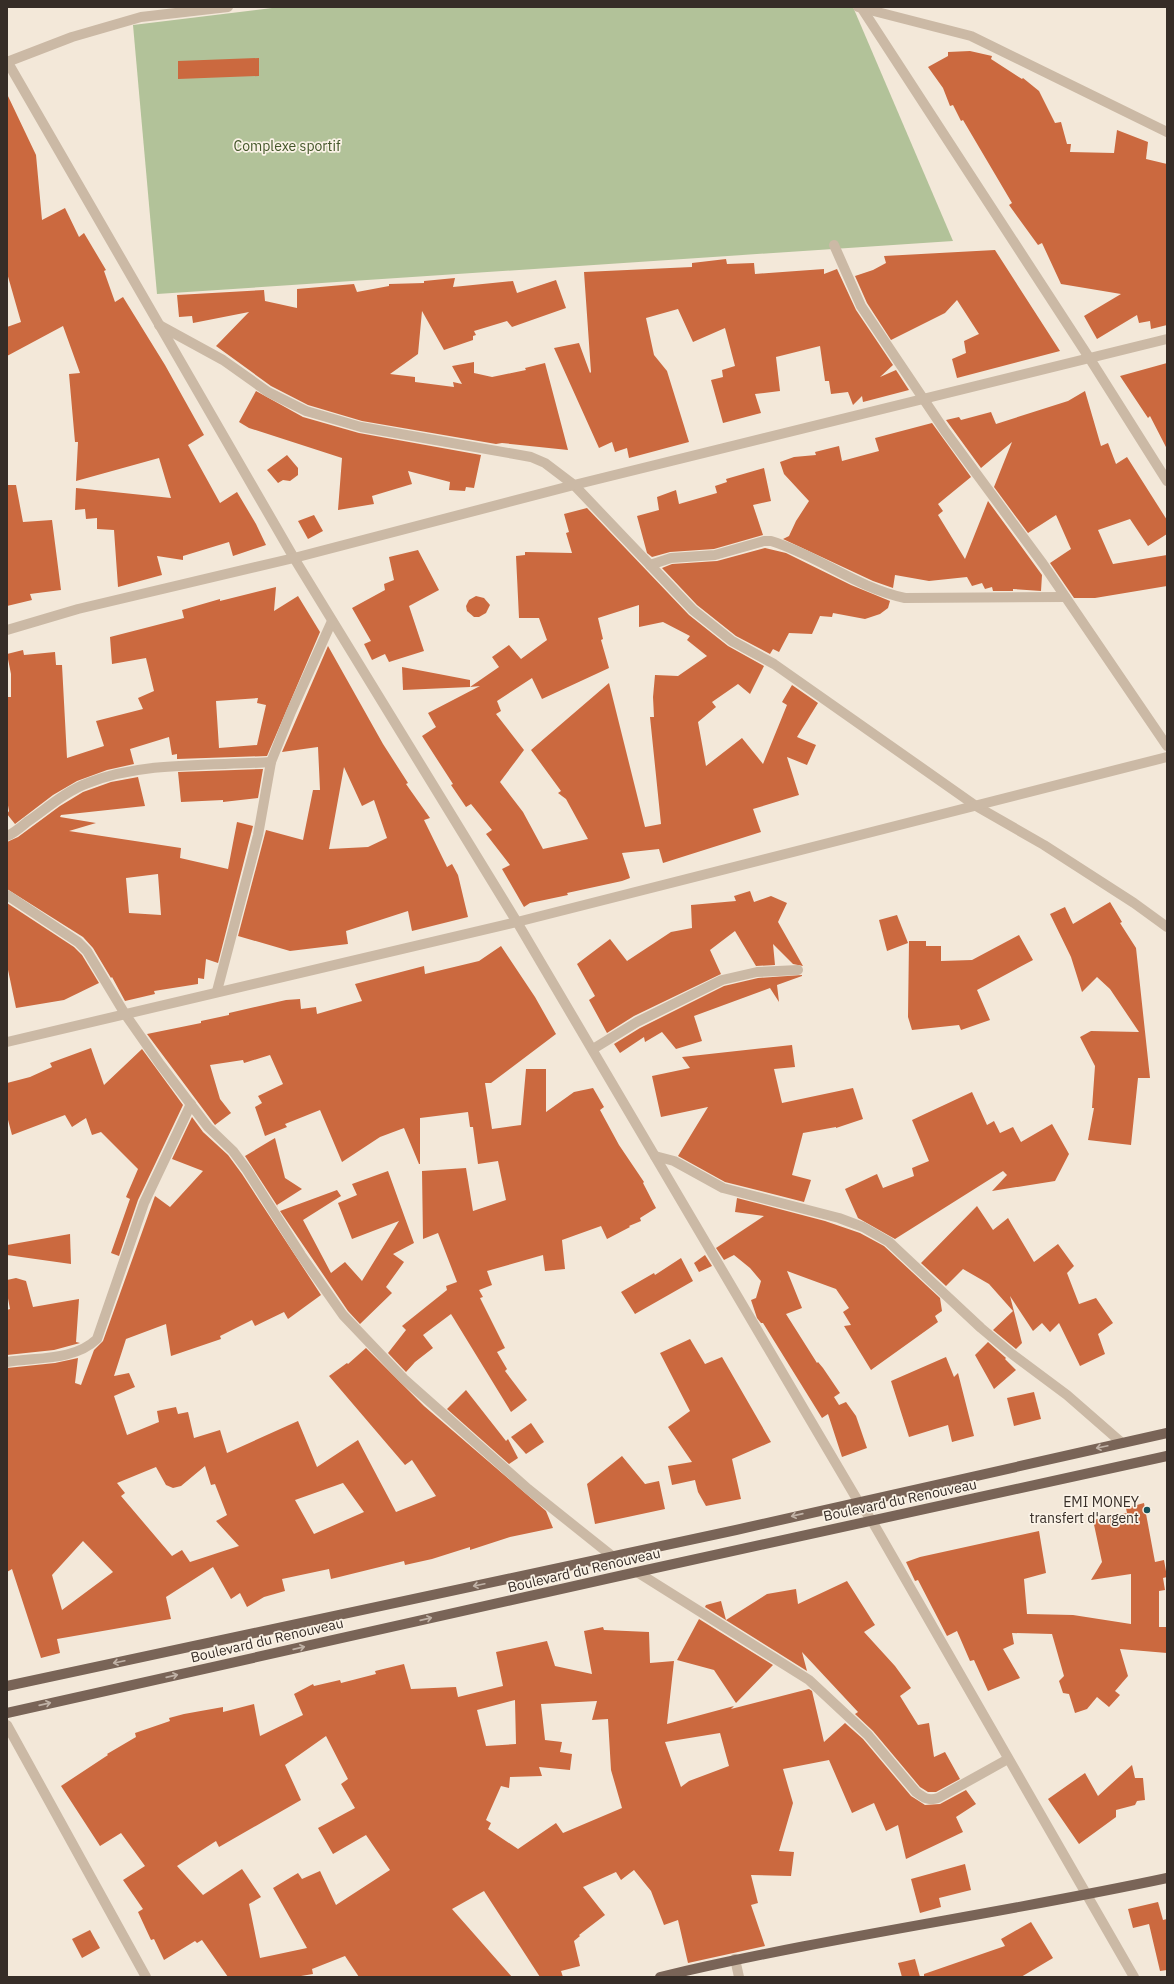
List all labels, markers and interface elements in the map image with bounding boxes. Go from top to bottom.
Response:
park label: Complexe sportif [233,137,341,155]
one-way arrow [1095,1444,1108,1452]
street label: Boulevard du Renouveau [822,1475,978,1525]
place label: EMI MONEY transfert d'argent [1030,1493,1140,1527]
marker: EMI MONEY transfert d'argent [1142,1505,1152,1515]
one-way arrow [791,1512,804,1520]
street label: Boulevard du Renouveau [506,1544,662,1596]
one-way arrow [472,1581,485,1589]
street label: Boulevard du Renouveau [189,1614,345,1666]
one-way arrow [419,1615,432,1623]
one-way arrow [292,1643,305,1651]
one-way arrow [113,1658,126,1666]
one-way arrow [165,1672,178,1680]
one-way arrow [38,1700,51,1708]

